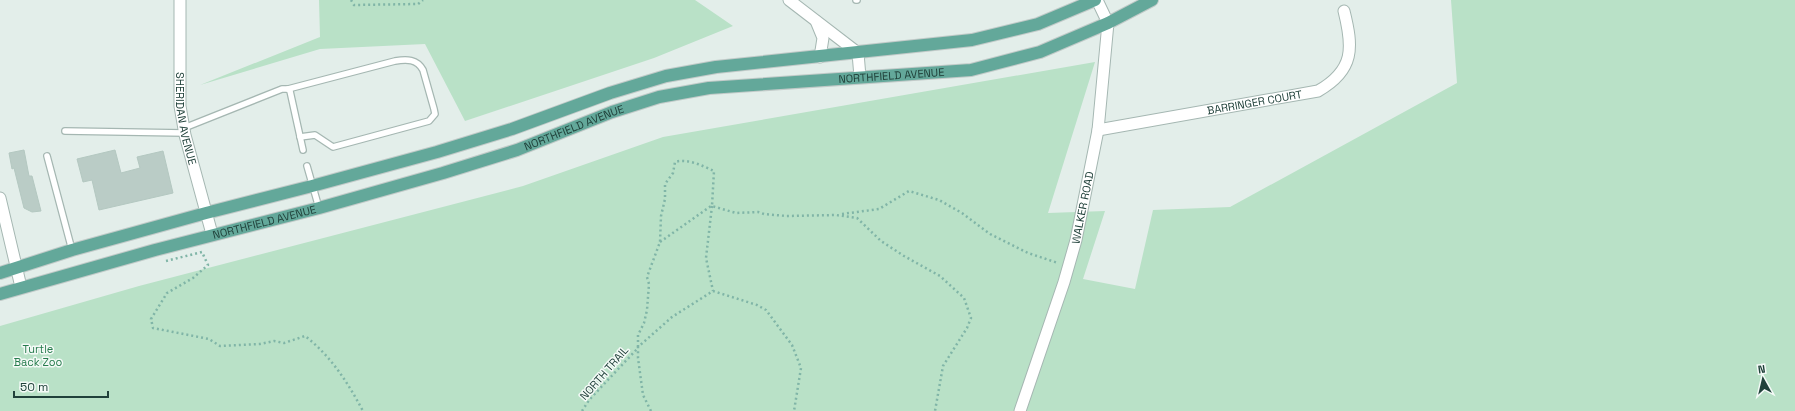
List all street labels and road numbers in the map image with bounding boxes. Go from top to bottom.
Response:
street label: NORTHFIELD AVENUE [838,65,945,86]
street label: SHERIDAN AVENUE [173,72,200,166]
street label: BARRINGER COURT [1206,87,1304,118]
street label: NORTHFIELD AVENUE [522,102,626,153]
street label: WALKER ROAD [1068,170,1097,245]
street label: NORTHFIELD AVENUE [211,202,318,242]
street label: NORTH TRAIL [577,343,631,403]

